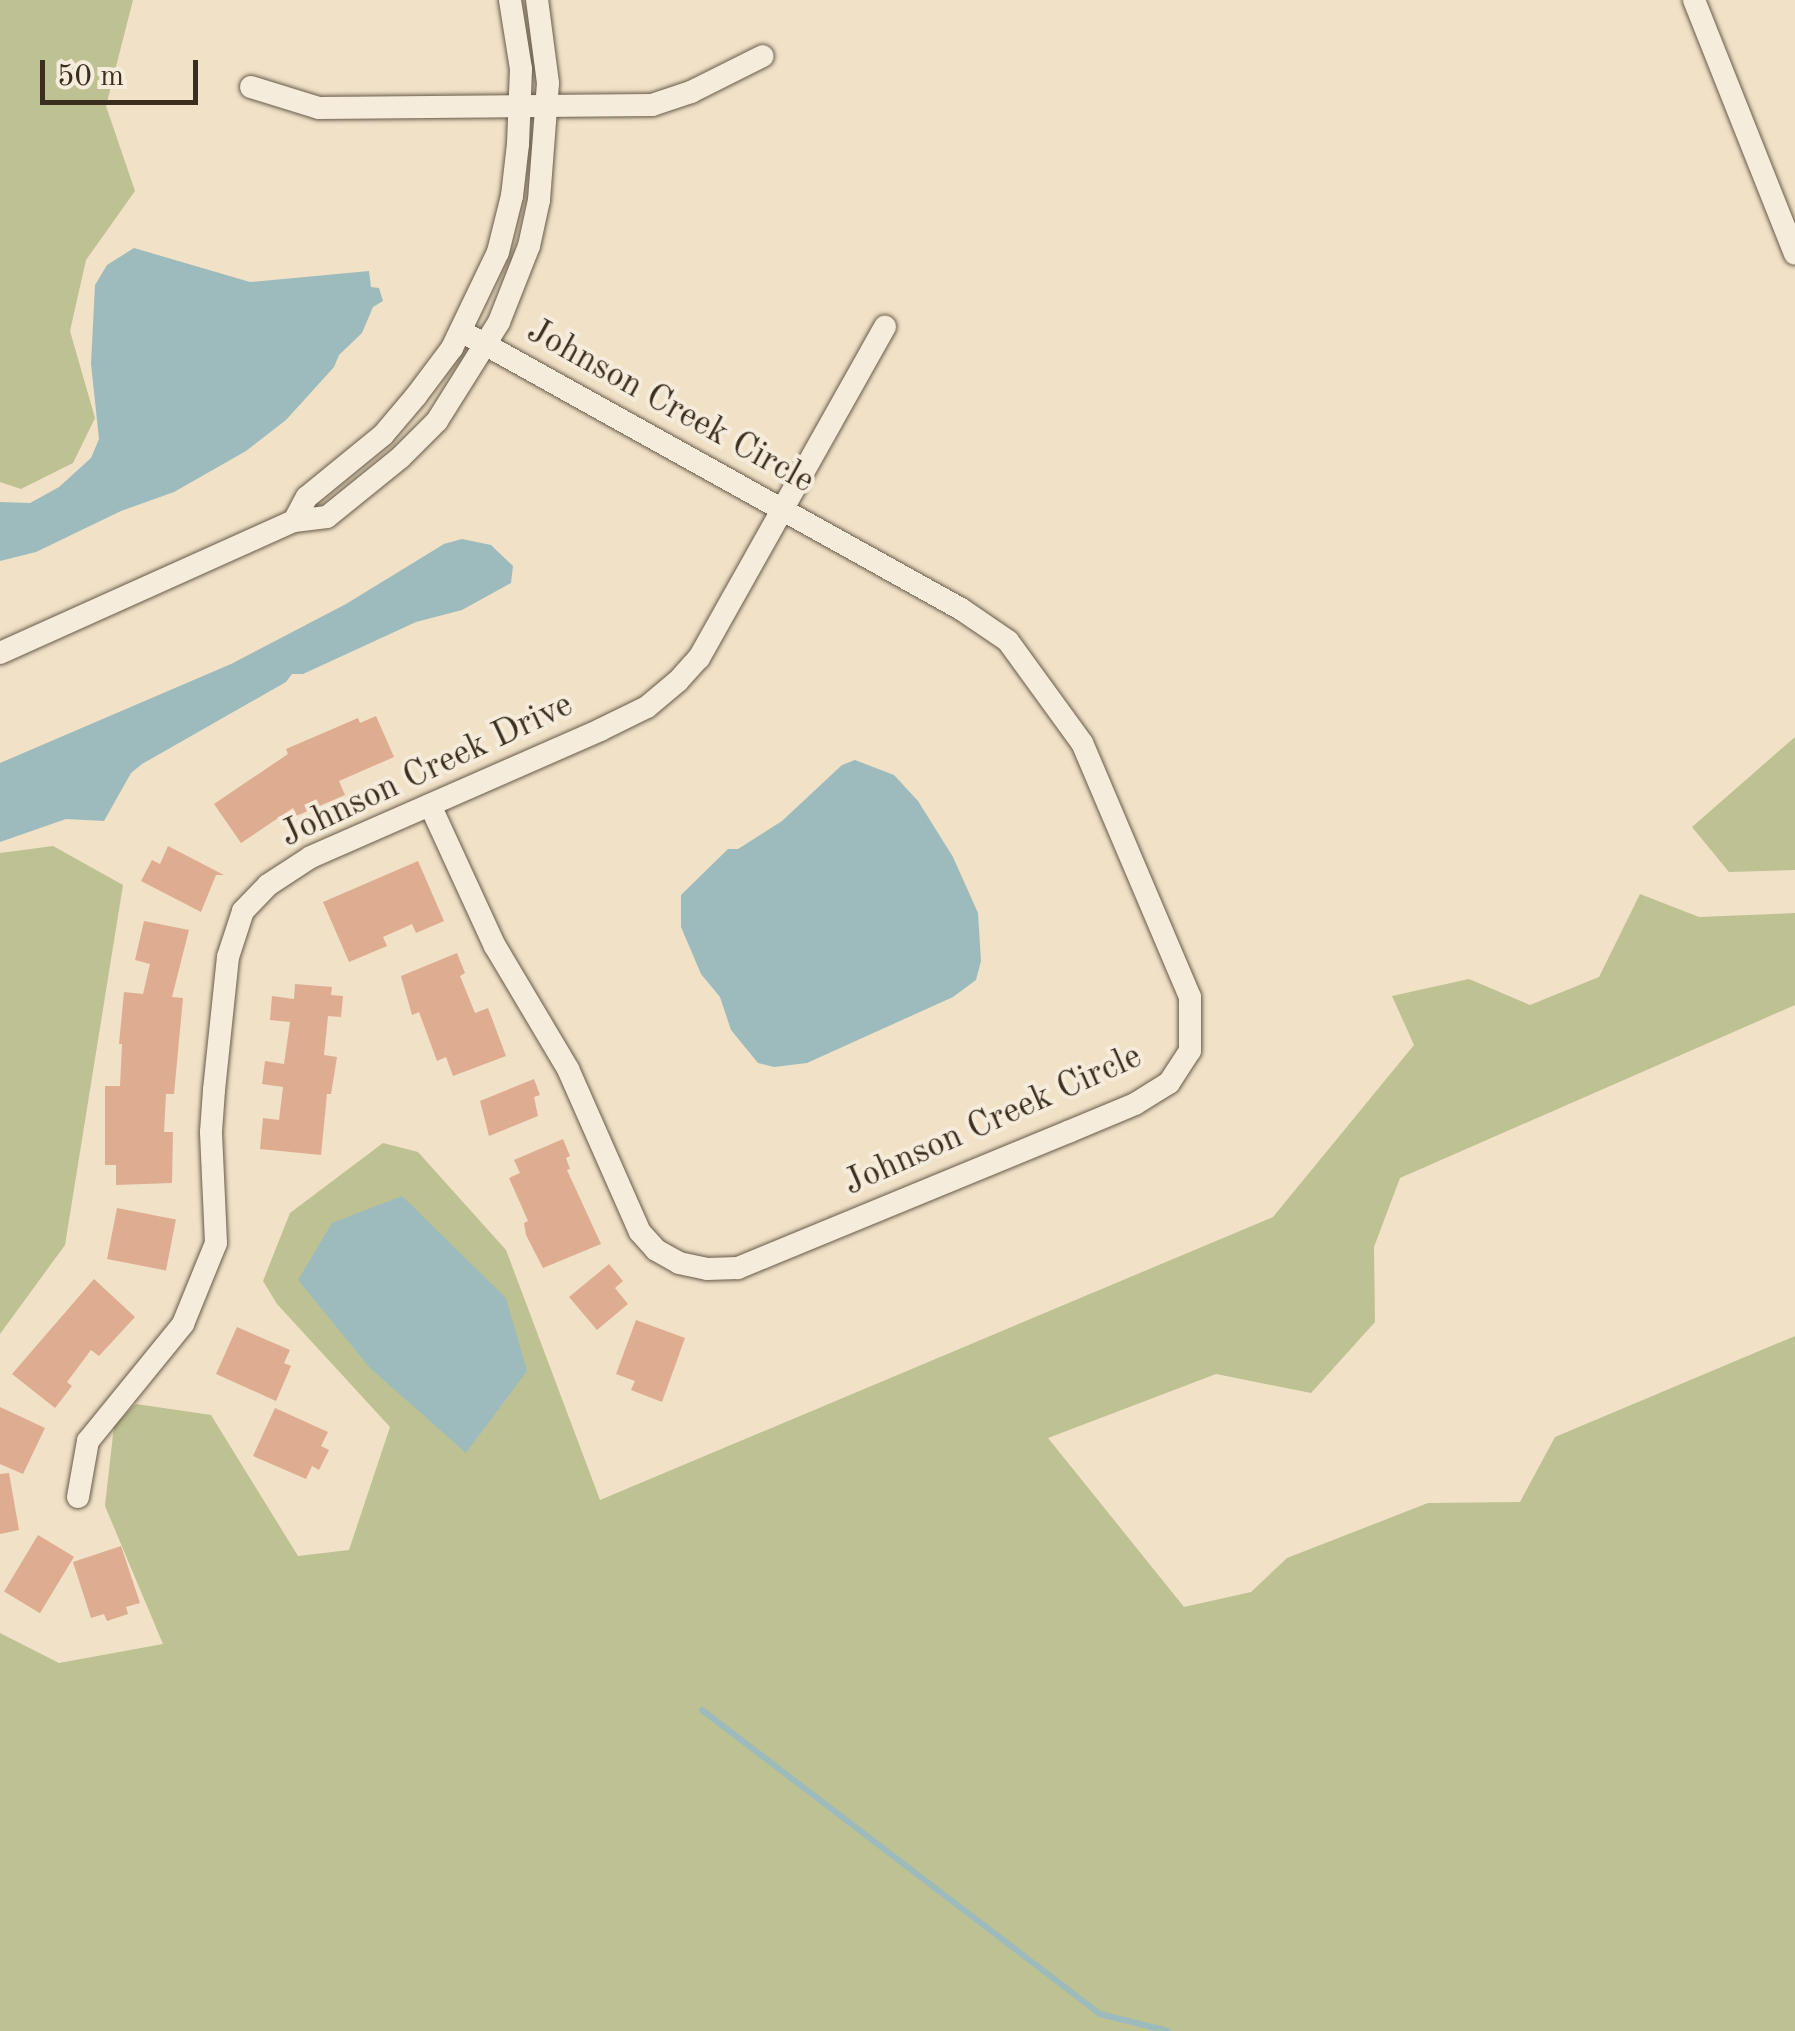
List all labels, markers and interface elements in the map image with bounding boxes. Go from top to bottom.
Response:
scale bar [45,40,202,102]
text: 50 m [57,62,124,92]
street label: Johnson Creek Circle [519,311,821,503]
street label: Johnson Creek Drive [274,685,580,857]
street label: Johnson Creek Circle [838,1036,1148,1206]

